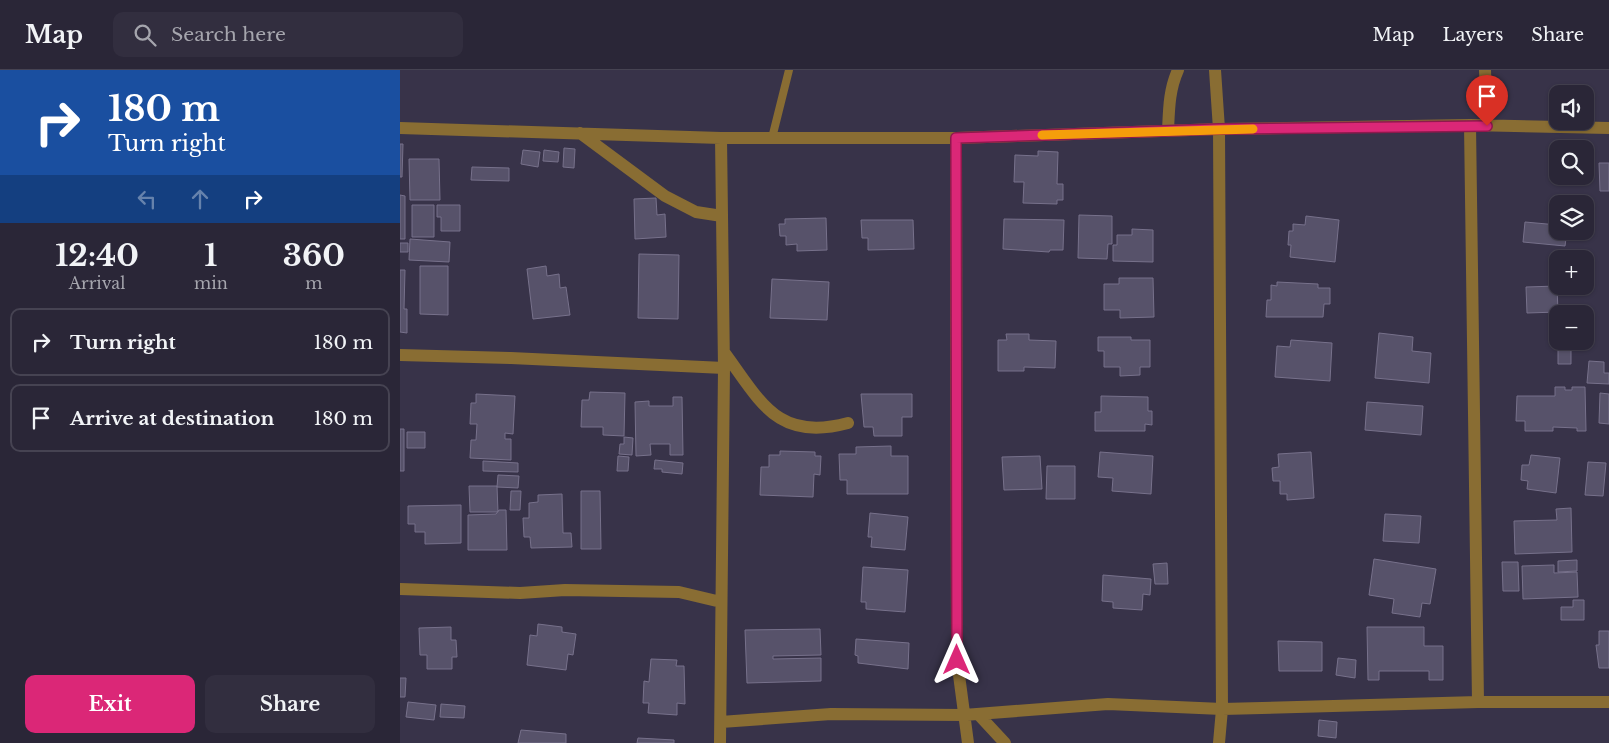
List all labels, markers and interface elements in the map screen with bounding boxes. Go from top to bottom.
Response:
search box [113,12,463,57]
text: Map [25,20,83,49]
icon: search [131,21,159,49]
text: Search here [171,23,286,46]
text: Map [1373,24,1414,46]
text: Layers [1442,24,1503,46]
text: Share [1531,24,1584,46]
pin [1466,75,1508,126]
icon: arrive [1473,82,1501,110]
map controls [1549,85,1594,350]
button: sound [1549,85,1594,130]
text: 180 m [108,87,220,130]
icon: right [25,90,90,155]
text: Turn right [108,130,226,157]
button: search [1549,140,1594,185]
icon: left [133,185,161,213]
icon: ahead [186,185,214,213]
icon: right [239,185,267,213]
button: layers [1549,195,1594,240]
text: 12:40 [55,237,139,274]
text: 1 [204,237,217,274]
text: 360 [283,237,345,274]
button: + [1549,250,1594,295]
text: Arrival [69,273,125,293]
text: min [194,273,228,293]
text: m [305,273,322,293]
button: − [1549,305,1594,350]
icon: right [27,328,55,356]
text: Turn right [70,331,176,354]
text: 180 m [314,331,373,354]
icon: arrive [27,404,55,432]
text: Arrive at destination [70,407,274,430]
text: 180 m [314,407,373,430]
position arrow [930,633,982,685]
button: Exit [25,675,195,733]
button: Share [205,675,375,733]

